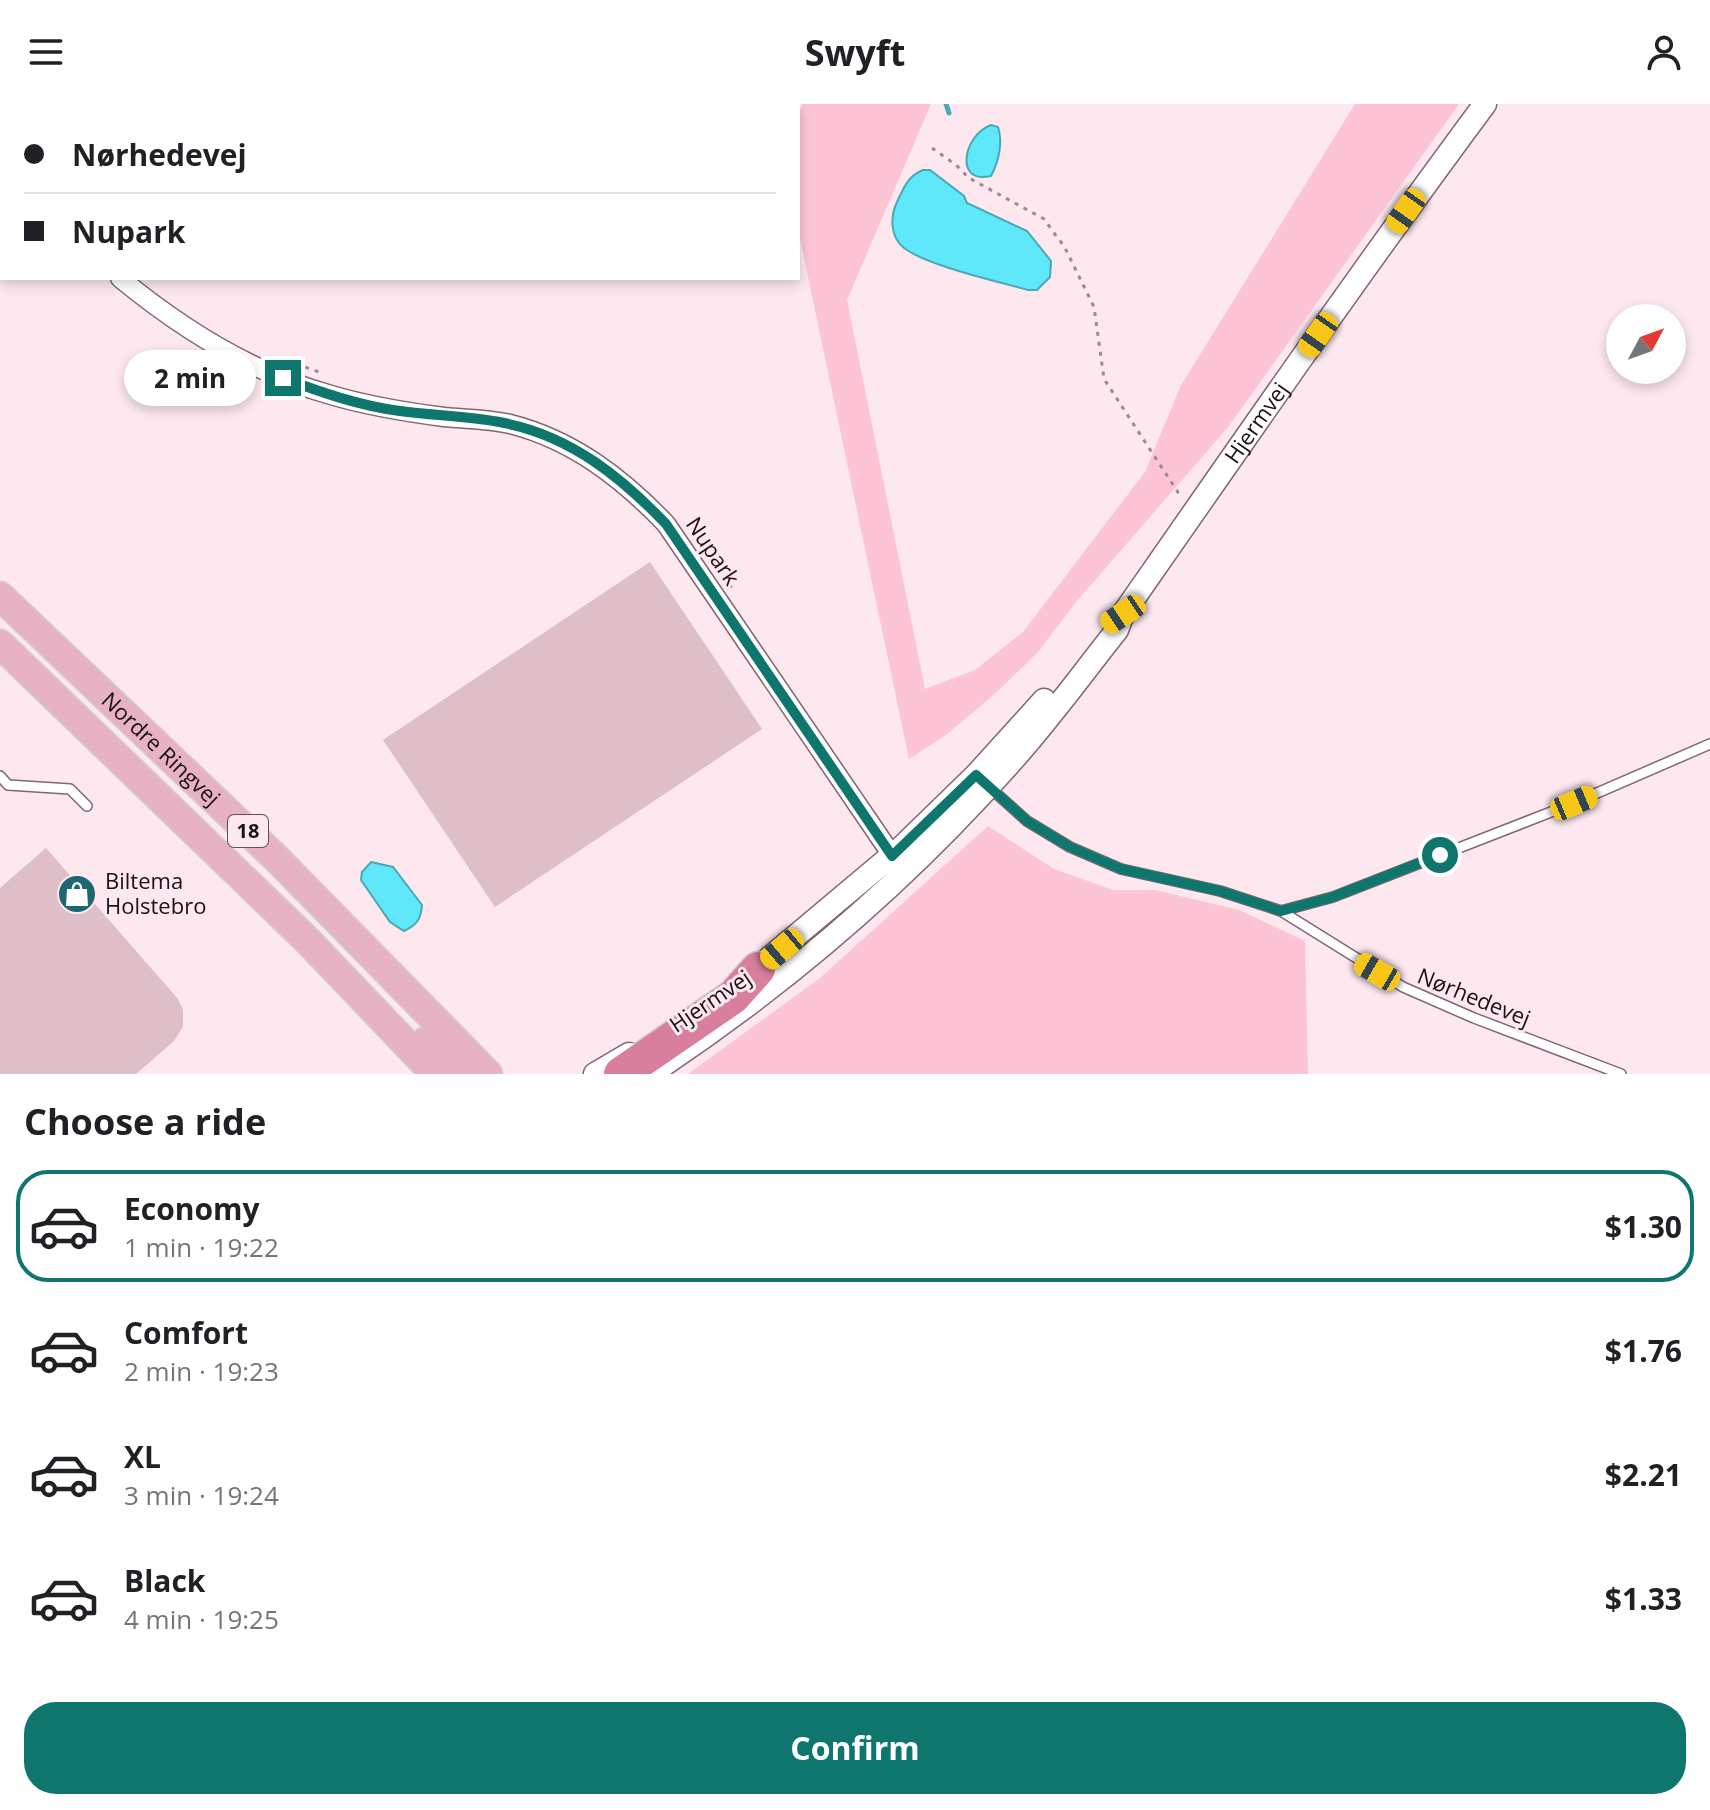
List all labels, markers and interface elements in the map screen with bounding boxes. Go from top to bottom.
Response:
text: Swyft [805,28,905,77]
icon: menu [24,30,68,74]
icon: person [1642,30,1686,74]
text: Nørhedevej [72,134,247,175]
car [1382,184,1430,238]
text: Nupark [72,211,185,252]
north arrow [1606,304,1686,384]
map controls [1606,304,1686,384]
car [1294,308,1342,362]
callout: 2 min [123,350,255,406]
text: 2 min [154,360,226,396]
route end [265,360,301,396]
street label: Hjermvej [1217,376,1294,469]
street label: Nupark [680,510,748,591]
car [1096,591,1150,637]
street label: Nordre Ringvej [96,685,227,812]
car [1547,783,1601,823]
road number: 18 [228,815,268,847]
route start [1422,837,1458,873]
place label: Biltema Holstebro [105,865,206,920]
shop icon: Biltema Holstebro [56,873,98,915]
car [756,924,808,974]
car [1350,950,1404,994]
street label: Nørhedevej [1413,960,1535,1032]
street label: Hjermvej [663,962,756,1038]
text: Choose a ride [24,1097,266,1146]
text: Economy [124,1188,260,1229]
icon: car [28,1190,100,1262]
text: $1.30 [1605,1206,1682,1247]
text: 1 min · 19:22 [124,1229,279,1265]
text: Comfort [124,1312,248,1353]
icon: car [28,1314,100,1386]
text: $1.76 [1605,1330,1682,1371]
text: 2 min · 19:23 [124,1353,279,1389]
text: XL [124,1436,161,1477]
icon: car [28,1438,100,1510]
text: $2.21 [1605,1454,1682,1495]
text: 3 min · 19:24 [124,1477,279,1513]
text: Black [124,1560,205,1601]
icon: car [28,1562,100,1634]
text: $1.33 [1605,1578,1682,1619]
text: 4 min · 19:25 [124,1601,279,1637]
button: Confirm [24,1702,1686,1794]

